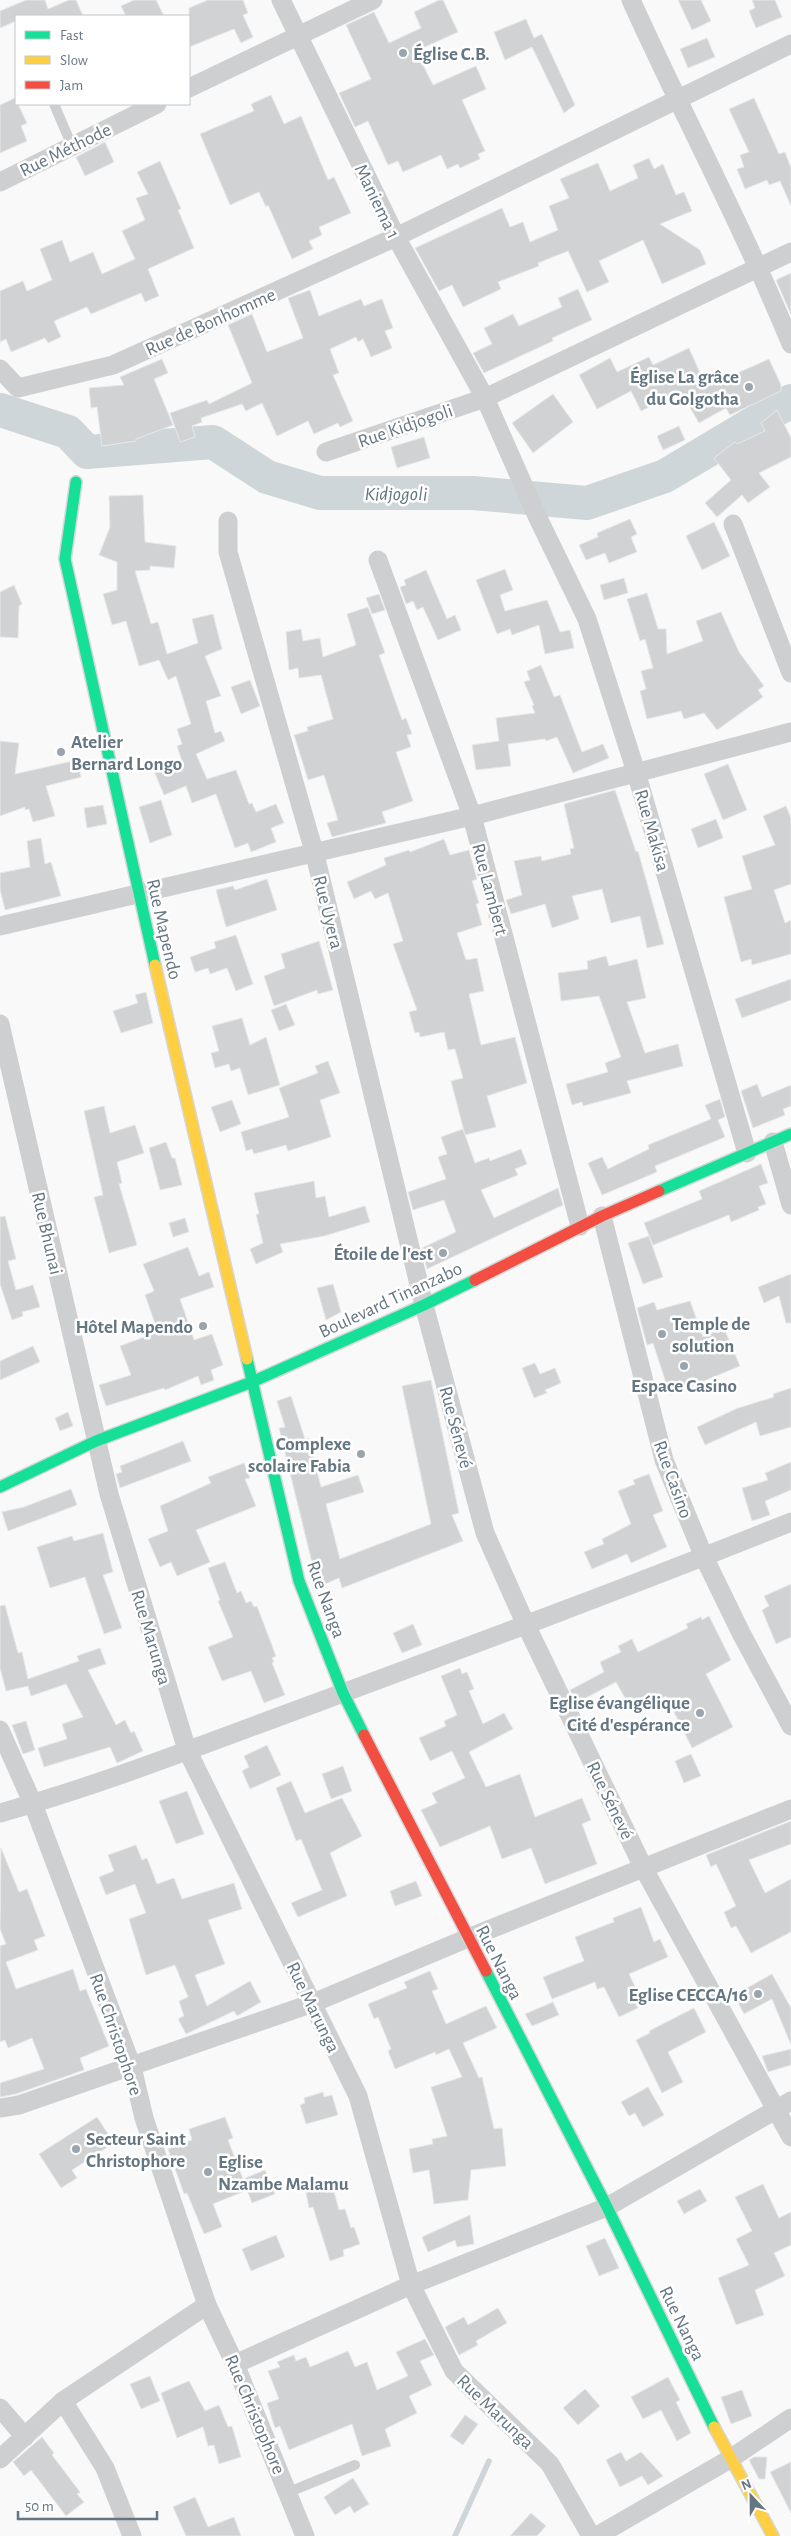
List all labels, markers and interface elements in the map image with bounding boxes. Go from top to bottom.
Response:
legend [15,15,190,105]
text: Fast [60,28,84,43]
place label: Église C.B. [413,43,490,64]
marker: Église C.B. [397,47,409,59]
text: Slow [60,53,88,68]
text: Jam [60,78,83,93]
street label: Rue Méthode [17,120,114,181]
street label: Maniema 1 [351,161,403,242]
street label: Rue de Bonhomme [143,285,279,360]
place label: Église La grâce du Golgotha [630,366,739,409]
marker: Église La grâce du Golgotha [743,381,755,393]
street label: Rue Kidjogoli [356,401,455,451]
water label: Kidjogoli [365,484,427,504]
place label: Atelier Bernard Longo [71,733,182,774]
marker: Atelier Bernard Longo [55,746,67,758]
street label: Rue Makisa [631,787,672,874]
street label: Rue Lambert [468,841,511,937]
street label: Rue Uyera [309,874,346,951]
street label: Rue Mapendo [143,877,184,982]
street label: Rue Bhunai [28,1190,65,1277]
place label: Étoile de l'est [333,1243,434,1264]
marker: Étoile de l'est [437,1247,449,1259]
street label: Boulevard Tinanzabo [316,1259,465,1342]
place label: Temple de solution [672,1315,750,1356]
place label: Hôtel Mapendo [75,1318,193,1337]
marker: Hôtel Mapendo [197,1320,209,1332]
marker: Temple de solution [656,1328,668,1340]
marker: Espace Casino [678,1360,690,1372]
place label: Espace Casino [631,1377,737,1396]
street label: Rue Sénevé [435,1384,476,1470]
place label: Complexe scolaire Fabia [248,1435,351,1476]
street label: Rue Casino [650,1438,695,1521]
marker: Complexe scolaire Fabia [355,1448,367,1460]
street label: Rue Nanga [303,1558,348,1641]
street label: Rue Marunga [127,1588,174,1687]
place label: Eglise évangélique Cité d'espérance [549,1694,690,1735]
marker: Eglise évangélique Cité d'espérance [694,1707,706,1719]
street label: Rue Sénevé [583,1759,637,1843]
street label: Rue Nanga [472,1922,525,2003]
street label: Rue Marunga [283,1959,343,2056]
street label: Rue Christophore [86,1971,145,2098]
place label: Eglise CECCA/16 [629,1986,748,2005]
marker: Eglise CECCA/16 [752,1988,764,2000]
place label: Secteur Saint Christophore [86,2130,186,2171]
marker: Secteur Saint Christophore [70,2143,82,2155]
place label: Eglise Nzambe Malamu [218,2153,349,2194]
marker: Eglise Nzambe Malamu [202,2166,214,2178]
street label: Rue Nanga [655,2283,708,2364]
street label: Rue Christophore [221,2352,288,2477]
street label: Rue Marunga [453,2371,537,2453]
north arrow [726,2471,776,2521]
text: N [739,2477,754,2493]
scale bar [18,2488,156,2520]
text: 50 m [25,2499,54,2514]

